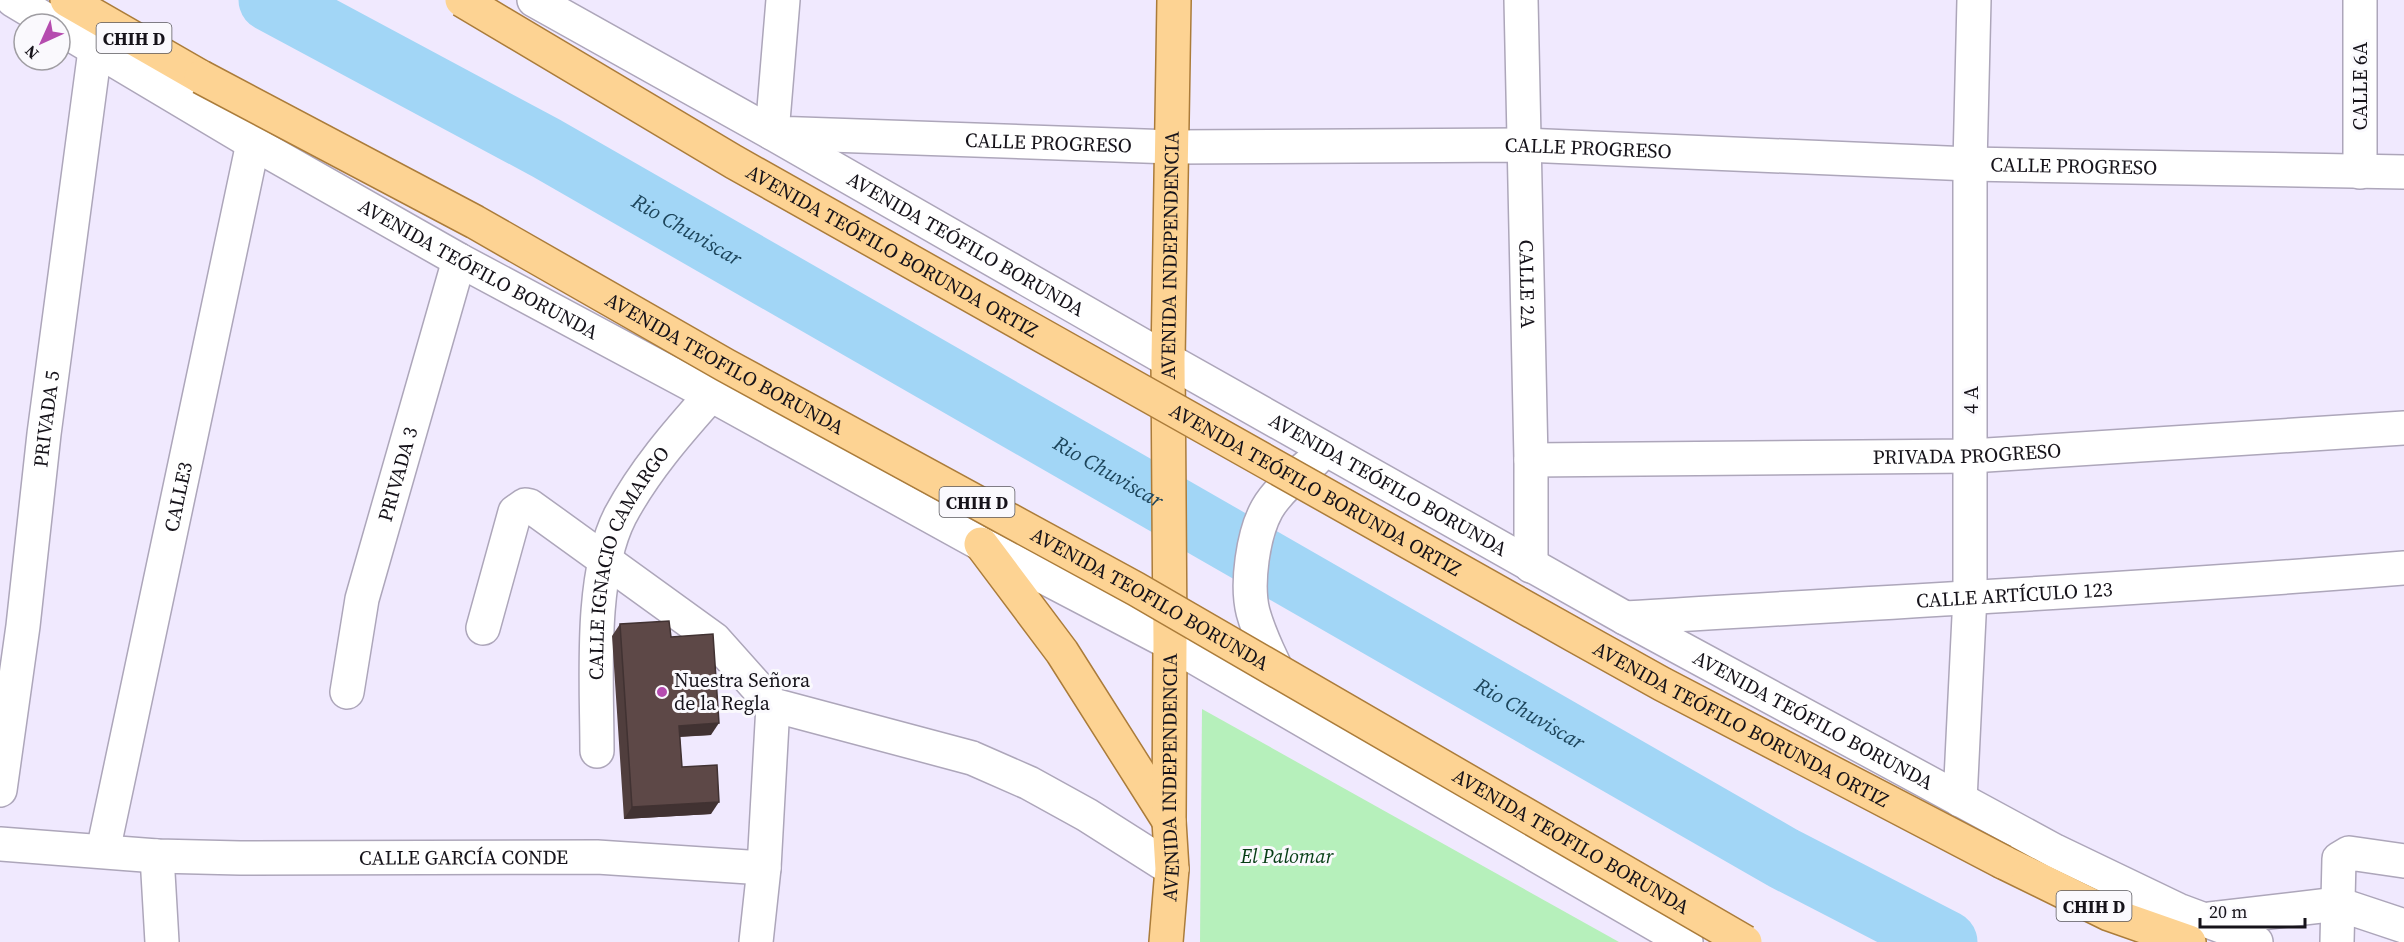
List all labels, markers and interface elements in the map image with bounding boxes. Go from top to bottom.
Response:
north arrow [12,12,72,72]
road number: CHIH D [96,23,172,53]
text: N [19,40,43,65]
street label: CALLE 6A [2346,41,2374,130]
street label: CALLE PROGRESO [964,126,1132,160]
street label: AVENIDA INDEPENDENCIA [1154,130,1186,380]
street label: CALLE PROGRESO [1505,131,1672,165]
street label: CALLE PROGRESO [1990,150,2158,181]
street label: AVENIDA TEÓFILO BORUNDA ORTIZ [741,158,1043,344]
street label: AVENIDA TEÓFILO BORUNDA [842,165,1090,324]
water label: Rio Chuviscar [626,186,748,272]
street label: AVENIDA TEÓFILO BORUNDA [354,192,604,346]
street label: CALLE 2A [1512,239,1542,329]
street label: AVENIDA TEOFILO BORUNDA [600,285,850,442]
street label: PRIVADA 5 [26,369,66,469]
street label: 4 A [1957,385,1985,414]
street label: AVENIDA TEÓFILO BORUNDA ORTIZ [1165,396,1467,583]
street label: AVENIDA TEÓFILO BORUNDA [1264,406,1513,563]
street label: PRIVADA 3 [371,424,425,525]
water label: Rio Chuviscar [1048,427,1170,514]
street label: PRIVADA PROGRESO [1873,436,2062,471]
street label: CALLE IGNACIO CAMARGO [582,440,676,680]
street label: CALLE3 [157,459,199,534]
road number: CHIH D [940,487,1014,517]
street label: AVENIDA TEOFILO BORUNDA [1026,520,1275,678]
street label: CALLE ARTÍCULO 123 [1915,575,2114,615]
street label: AVENIDA TEÓFILO BORUNDA ORTIZ [1588,634,1894,814]
street label: AVENIDA TEÓFILO BORUNDA [1688,644,1939,797]
street label: AVENIDA INDEPENDENCIA [1155,652,1186,902]
place label: Nuestra Señora de la Regla [674,666,811,717]
water label: Rio Chuviscar [1469,669,1591,756]
marker: Nuestra Señora de la Regla [655,685,669,699]
street label: AVENIDA TEOFILO BORUNDA [1448,762,1695,921]
park label: El Palomar [1239,842,1335,870]
street label: CALLE GARCÍA CONDE [359,843,568,872]
road number: CHIH D [2056,891,2132,921]
scale bar [2200,891,2305,929]
text: 20 m [2209,899,2247,924]

